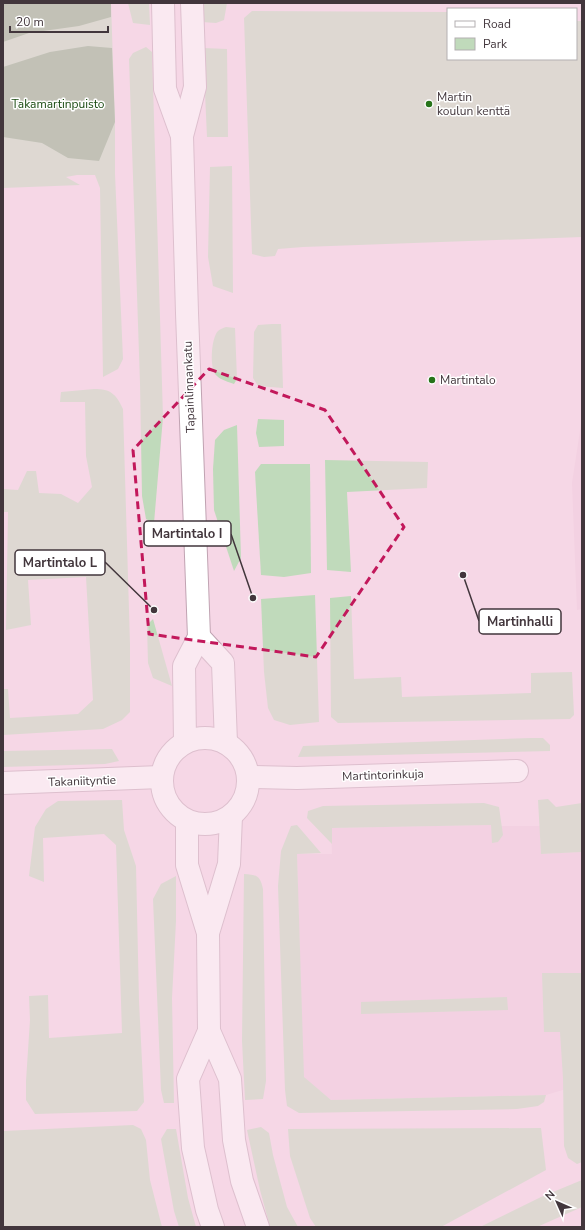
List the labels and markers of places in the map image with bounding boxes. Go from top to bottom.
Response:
place label: Martin koulun kenttä [437,89,510,119]
marker: Martin koulun kenttä [424,99,434,109]
place label: Martintalo [440,372,496,388]
marker: Martintalo [427,375,437,385]
callout: Martintalo I [144,521,231,546]
callout: Martintalo L [15,550,105,575]
callout: Martinhalli [479,609,561,634]

